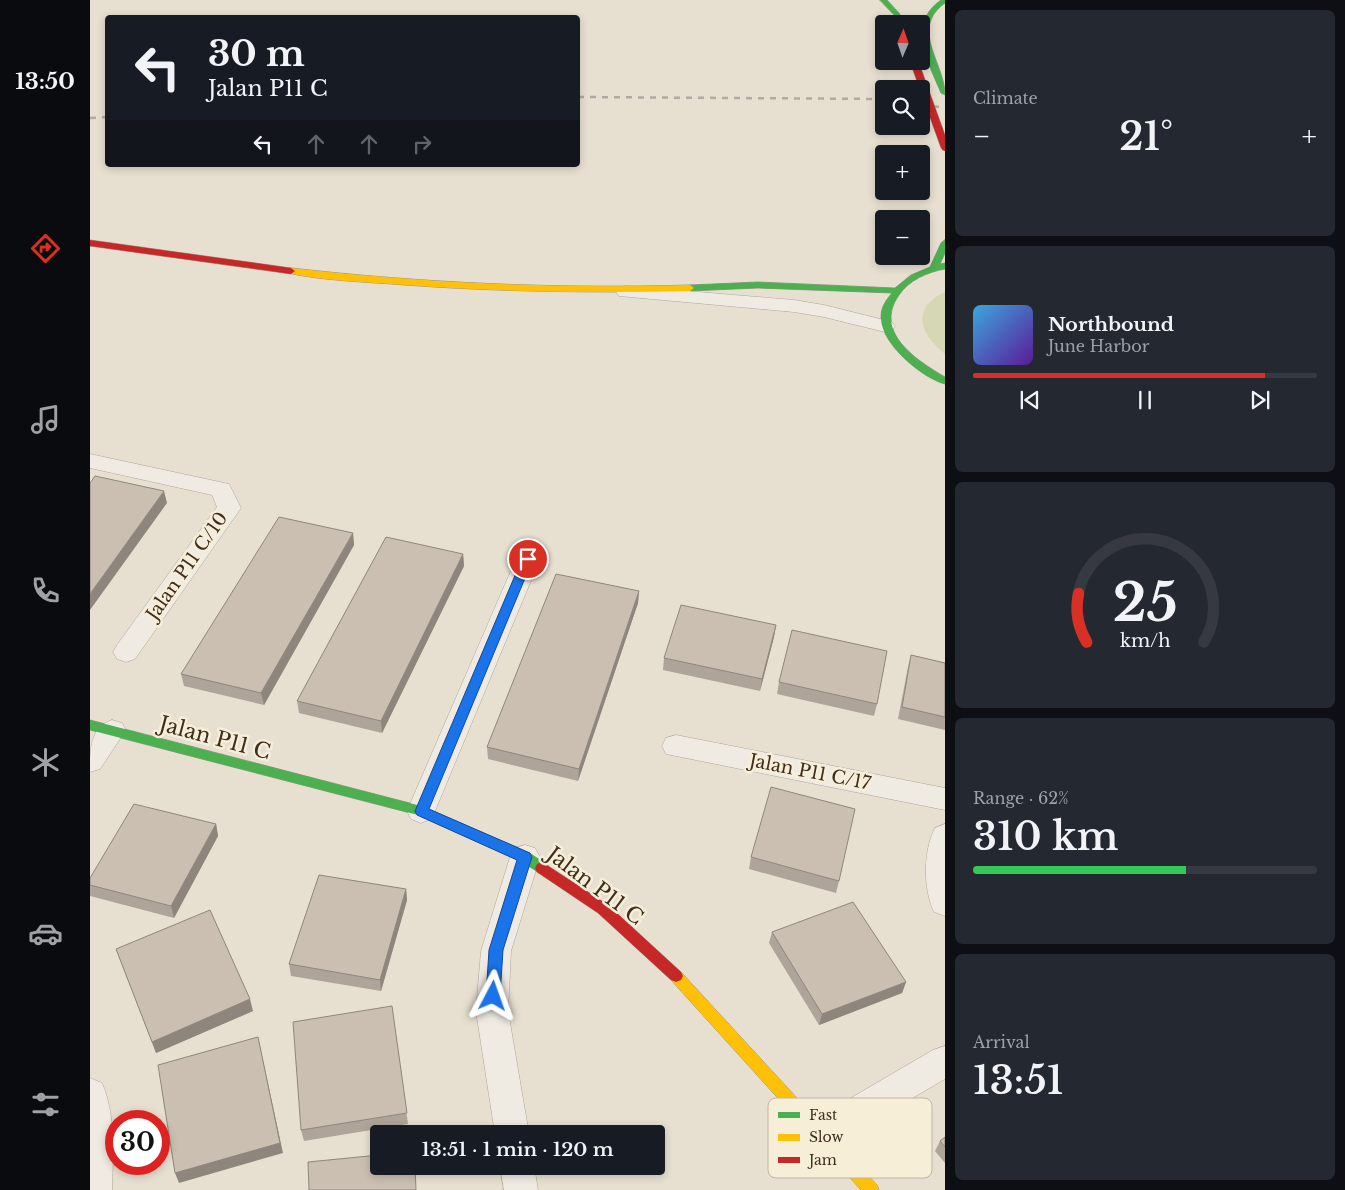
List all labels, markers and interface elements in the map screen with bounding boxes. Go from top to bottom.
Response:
north arrow [875,15,930,70]
map controls [875,15,930,265]
text: 30 m [208,32,305,75]
icon: left [125,35,190,100]
text: 13:50 [15,68,75,95]
text: Jalan P11 C [208,75,328,102]
button: search [875,80,930,135]
text: Climate [973,88,1038,108]
text: 21° [1119,113,1173,160]
text: − [973,119,991,154]
text: + [1302,119,1317,154]
icon: left [249,130,277,158]
icon: ahead [302,130,330,158]
icon: ahead [355,130,383,158]
icon: right [408,130,436,158]
button: + [875,145,930,200]
button: − [875,210,930,265]
icon: directions [28,231,63,266]
text: Northbound [1048,313,1174,336]
text: June Harbor [1048,336,1149,356]
icon: previous [1016,386,1044,414]
icon: pause [1131,386,1159,414]
icon: next [1246,386,1274,414]
icon: music [28,402,63,437]
street label: Jalan P11 C/10 [140,508,232,626]
pin [507,538,549,580]
icon: arrive [514,545,542,573]
text: 25 [1113,571,1177,635]
icon: phone [28,573,63,608]
text: km/h [1120,630,1170,652]
street label: Jalan P11 C [154,710,274,765]
icon: climate [28,745,63,780]
street label: Jalan P11 C/17 [745,749,874,795]
text: Range · 62% [973,788,1069,808]
text: 310 km [973,813,1119,860]
street label: Jalan P11 C [539,839,648,931]
icon: car [28,916,63,951]
position arrow [466,969,518,1021]
text: Arrival [973,1032,1030,1052]
text: 13:51 [973,1057,1063,1104]
icon: filters [28,1087,63,1122]
legend [768,1098,932,1178]
text: Fast [809,1106,838,1124]
speed limit sign: 30 [105,1110,170,1175]
text: Slow [809,1128,843,1146]
text: 13:51 · 1 min · 120 m [422,1138,613,1161]
text: Jam [807,1151,837,1169]

